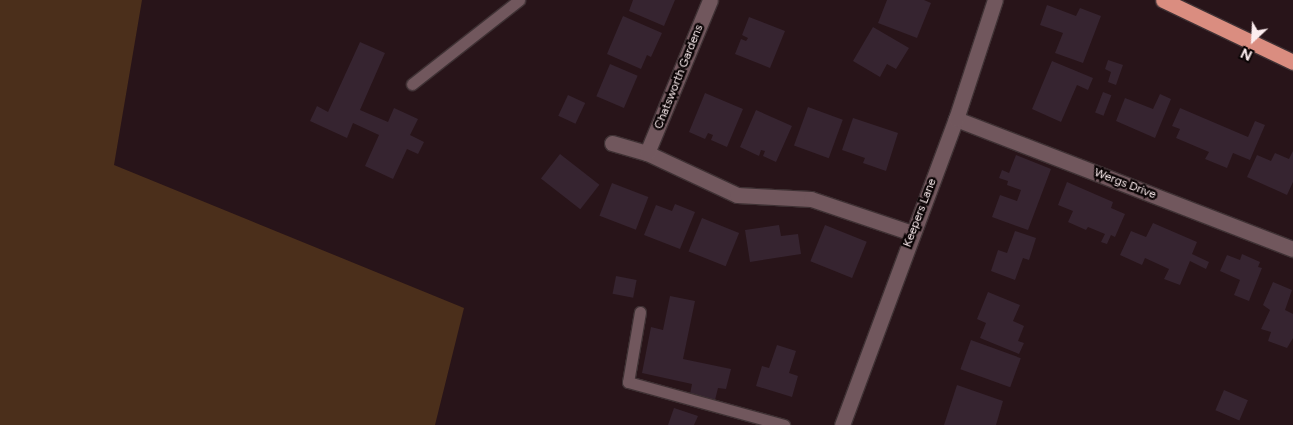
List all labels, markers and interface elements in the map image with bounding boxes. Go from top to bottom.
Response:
north arrow [1228,15,1278,65]
street label: Chatsworth Gardens [651,23,707,131]
text: N [1238,44,1255,64]
street label: Wergs Drive [1092,166,1158,202]
street label: Keepers Lane [900,177,940,249]

